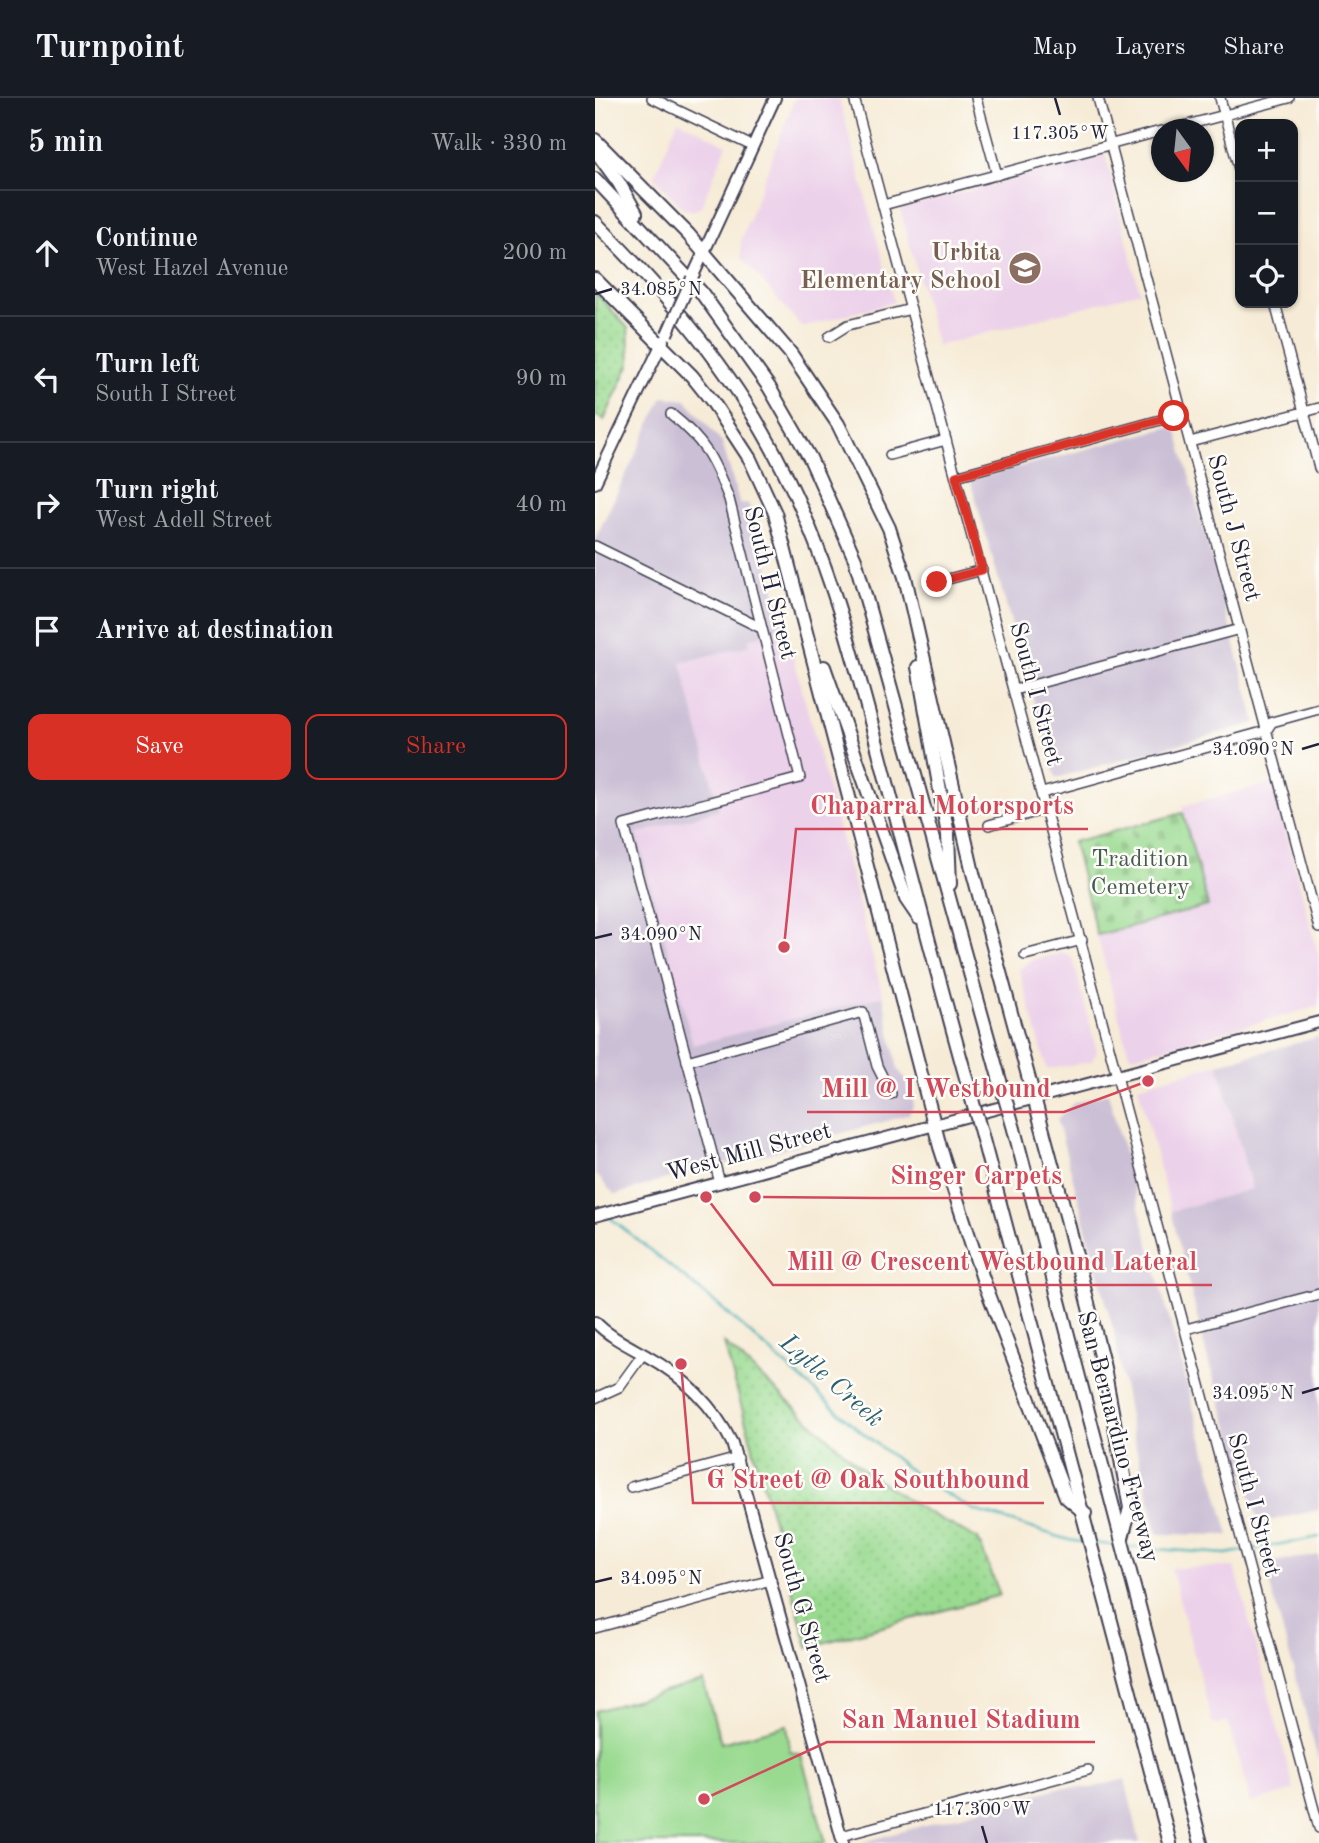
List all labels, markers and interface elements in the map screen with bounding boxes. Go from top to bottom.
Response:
text: Turnpoint [35,32,184,65]
text: Map [1033,36,1077,60]
text: Layers [1115,36,1185,60]
text: Share [1223,36,1284,60]
north arrow [1151,119,1214,182]
map controls [1235,119,1298,308]
button: + [1235,119,1298,182]
text: 117.305°W [1011,125,1109,143]
text: 5 min [28,128,103,158]
text: Walk · 330 m [431,132,567,155]
button: − [1235,182,1298,245]
text: Continue [95,226,198,252]
icon: ahead [28,234,66,272]
text: 200 m [502,241,567,264]
place label: Urbita Elementary School [800,242,1001,294]
button: locate [1235,245,1298,308]
school or university icon: Urbita Elementary School [1006,249,1044,287]
text: West Hazel Avenue [95,257,288,280]
text: 34.085°N [620,281,702,299]
text: Turn left [95,352,200,378]
icon: left [28,360,66,398]
text: 90 m [516,367,567,390]
text: South I Street [95,383,236,406]
route start [1158,400,1189,431]
street label: South J Street [1202,452,1264,604]
text: Turn right [95,478,218,504]
icon: right [28,486,66,524]
text: 40 m [516,493,567,516]
street label: South H Street [738,504,800,662]
text: West Adell Street [95,509,272,532]
route end [921,566,952,597]
icon: arrive [28,612,66,650]
text: Arrive at destination [95,618,334,644]
street label: South I Street [1004,620,1066,768]
button: Save [28,714,291,780]
button: Share [305,714,567,780]
text: 34.090°N [1212,741,1294,759]
callout: Chaparral Motorsports [796,782,1088,829]
text: Chaparral Motorsports [810,794,1074,820]
park label: Tradition Cemetery [1090,848,1190,900]
text: 34.090°N [620,926,702,944]
callout: Mill @ I Westbound [807,1065,1064,1112]
text: Mill @ I Westbound [821,1077,1051,1103]
street label: West Mill Street [664,1119,834,1187]
callout: Singer Carpets [876,1151,1076,1198]
text: Singer Carpets [890,1164,1062,1190]
callout: Mill @ Crescent Westbound Lateral [773,1238,1212,1285]
text: Mill @ Crescent Westbound Lateral [787,1250,1197,1276]
street label: San Bernardino Freeway [1072,1309,1162,1566]
water label: Lytle Creek [774,1329,888,1433]
text: 34.095°N [1212,1385,1294,1403]
street label: South I Street [1222,1431,1284,1579]
callout: G Street @ Oak Southbound [693,1456,1044,1503]
text: G Street @ Oak Southbound [706,1468,1030,1494]
street label: South G Street [768,1530,834,1686]
text: 34.095°N [620,1570,702,1588]
callout: San Manuel Stadium [827,1695,1095,1742]
text: San Manuel Stadium [841,1708,1081,1734]
text: 117.300°W [933,1801,1031,1819]

